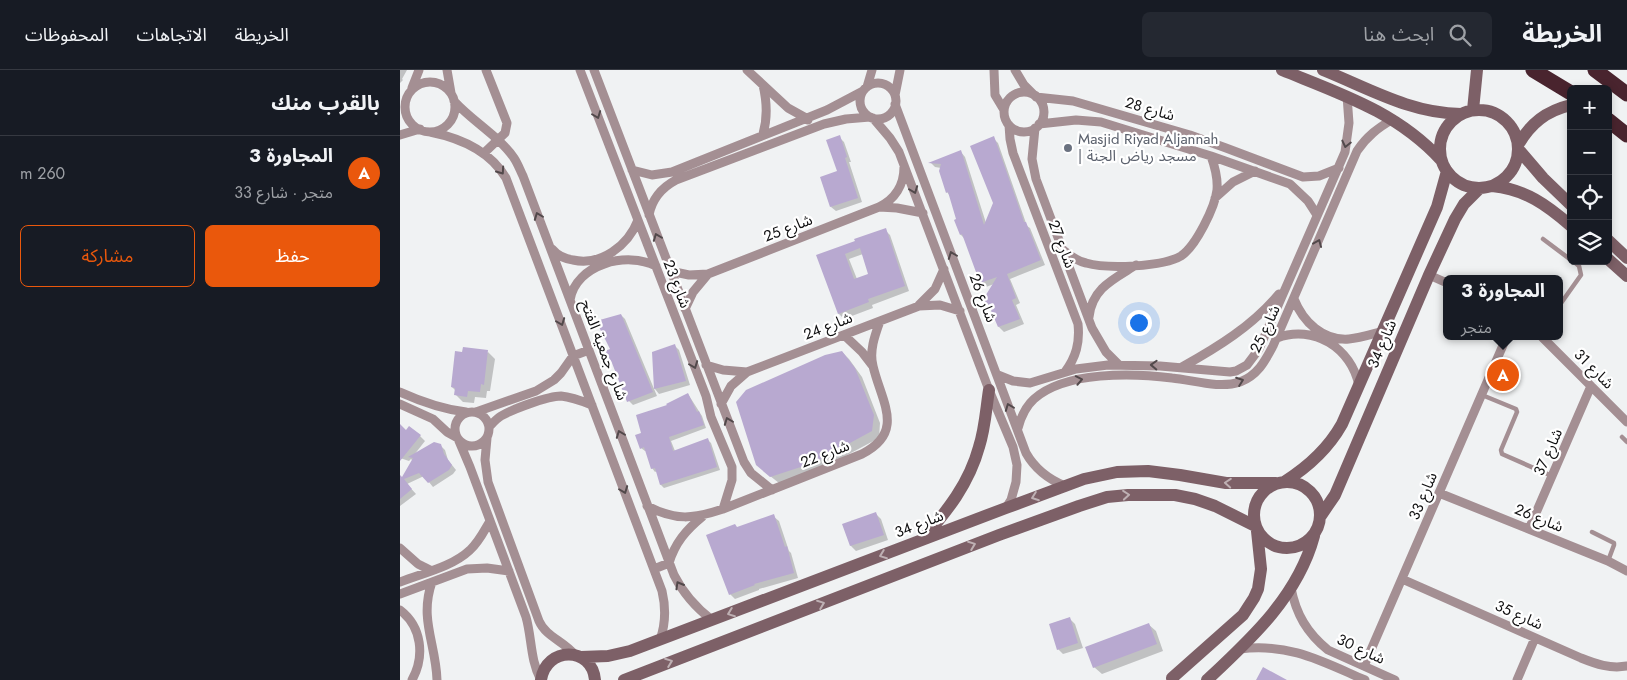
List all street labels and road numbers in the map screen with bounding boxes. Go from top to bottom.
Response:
street label: شارع 28 [1122,91,1178,128]
street label: شارع 25 [760,209,816,248]
street label: شارع 27 [1042,217,1081,272]
street label: شارع 23 [657,256,696,312]
street label: شارع 26 [963,270,1002,326]
street label: شارع جمعية الفتح [574,296,633,404]
street label: شارع 25 [1244,301,1287,357]
street label: شارع 24 [800,307,856,346]
street label: شارع 34 [1362,316,1403,372]
street label: شارع 31 [1568,344,1619,395]
street label: شارع 37 [1528,425,1569,480]
street label: شارع 22 [797,435,853,474]
street label: شارع 33 [1403,468,1444,524]
street label: شارع 26 [1511,498,1567,539]
street label: شارع 34 [891,505,947,544]
street label: شارع 35 [1491,595,1547,636]
street label: شارع 30 [1333,628,1389,671]

